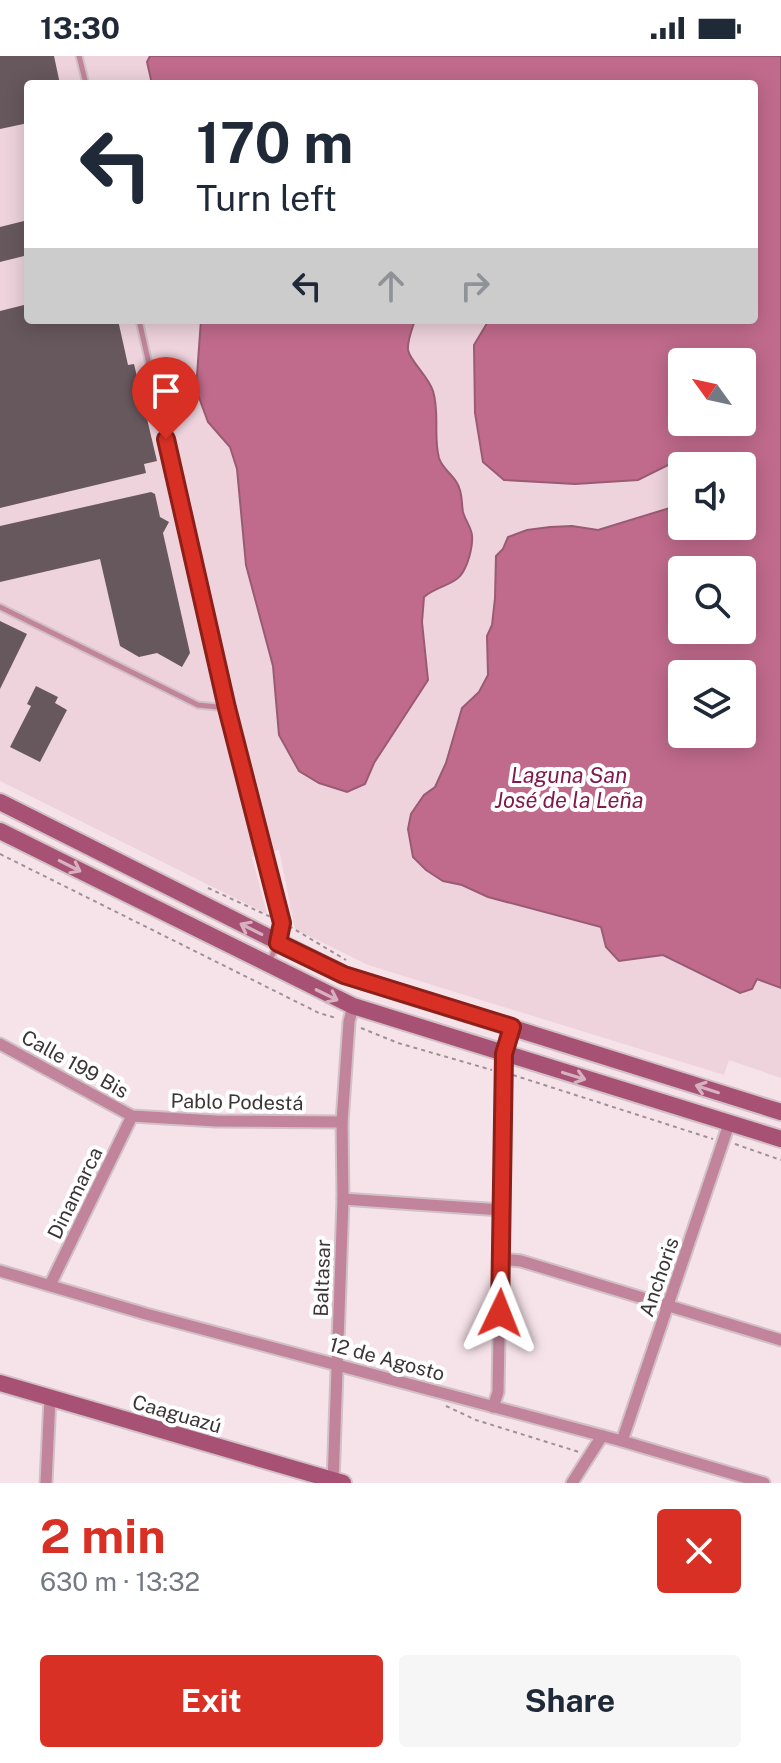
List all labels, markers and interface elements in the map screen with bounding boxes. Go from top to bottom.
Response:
text: 13:30 [40,10,120,46]
text: 170 m [196,110,353,176]
icon: left [64,112,168,216]
text: Turn left [196,177,337,219]
icon: left [285,264,329,308]
icon: ahead [369,264,413,308]
icon: right [453,264,497,308]
north arrow [668,348,756,436]
map controls [668,348,756,748]
pin [132,357,200,439]
icon: arrive [144,369,188,413]
button: sound [668,452,756,540]
button: search [668,556,756,644]
button: layers [668,660,756,748]
water label: Laguna San José de la Leña [495,762,643,813]
one-way arrow [57,859,81,874]
one-way arrow [239,921,263,936]
one-way arrow [315,988,339,1003]
street label: Calle 199 Bis [17,1025,133,1103]
one-way arrow [560,1069,586,1084]
one-way arrow [694,1080,719,1095]
street label: Pablo Podestá [170,1089,304,1115]
street label: Dinamarca [42,1143,108,1243]
street label: Anchoris [634,1234,684,1320]
street label: Baltasar [309,1239,335,1317]
position arrow [458,1271,542,1355]
street label: 12 de Agosto [327,1332,447,1386]
street label: Caaguazú [130,1390,224,1438]
text: 2 min [40,1507,166,1564]
button: close [657,1509,741,1593]
text: 630 m · 13:32 [40,1566,200,1597]
button: Exit [40,1655,383,1747]
button: Share [399,1655,741,1747]

